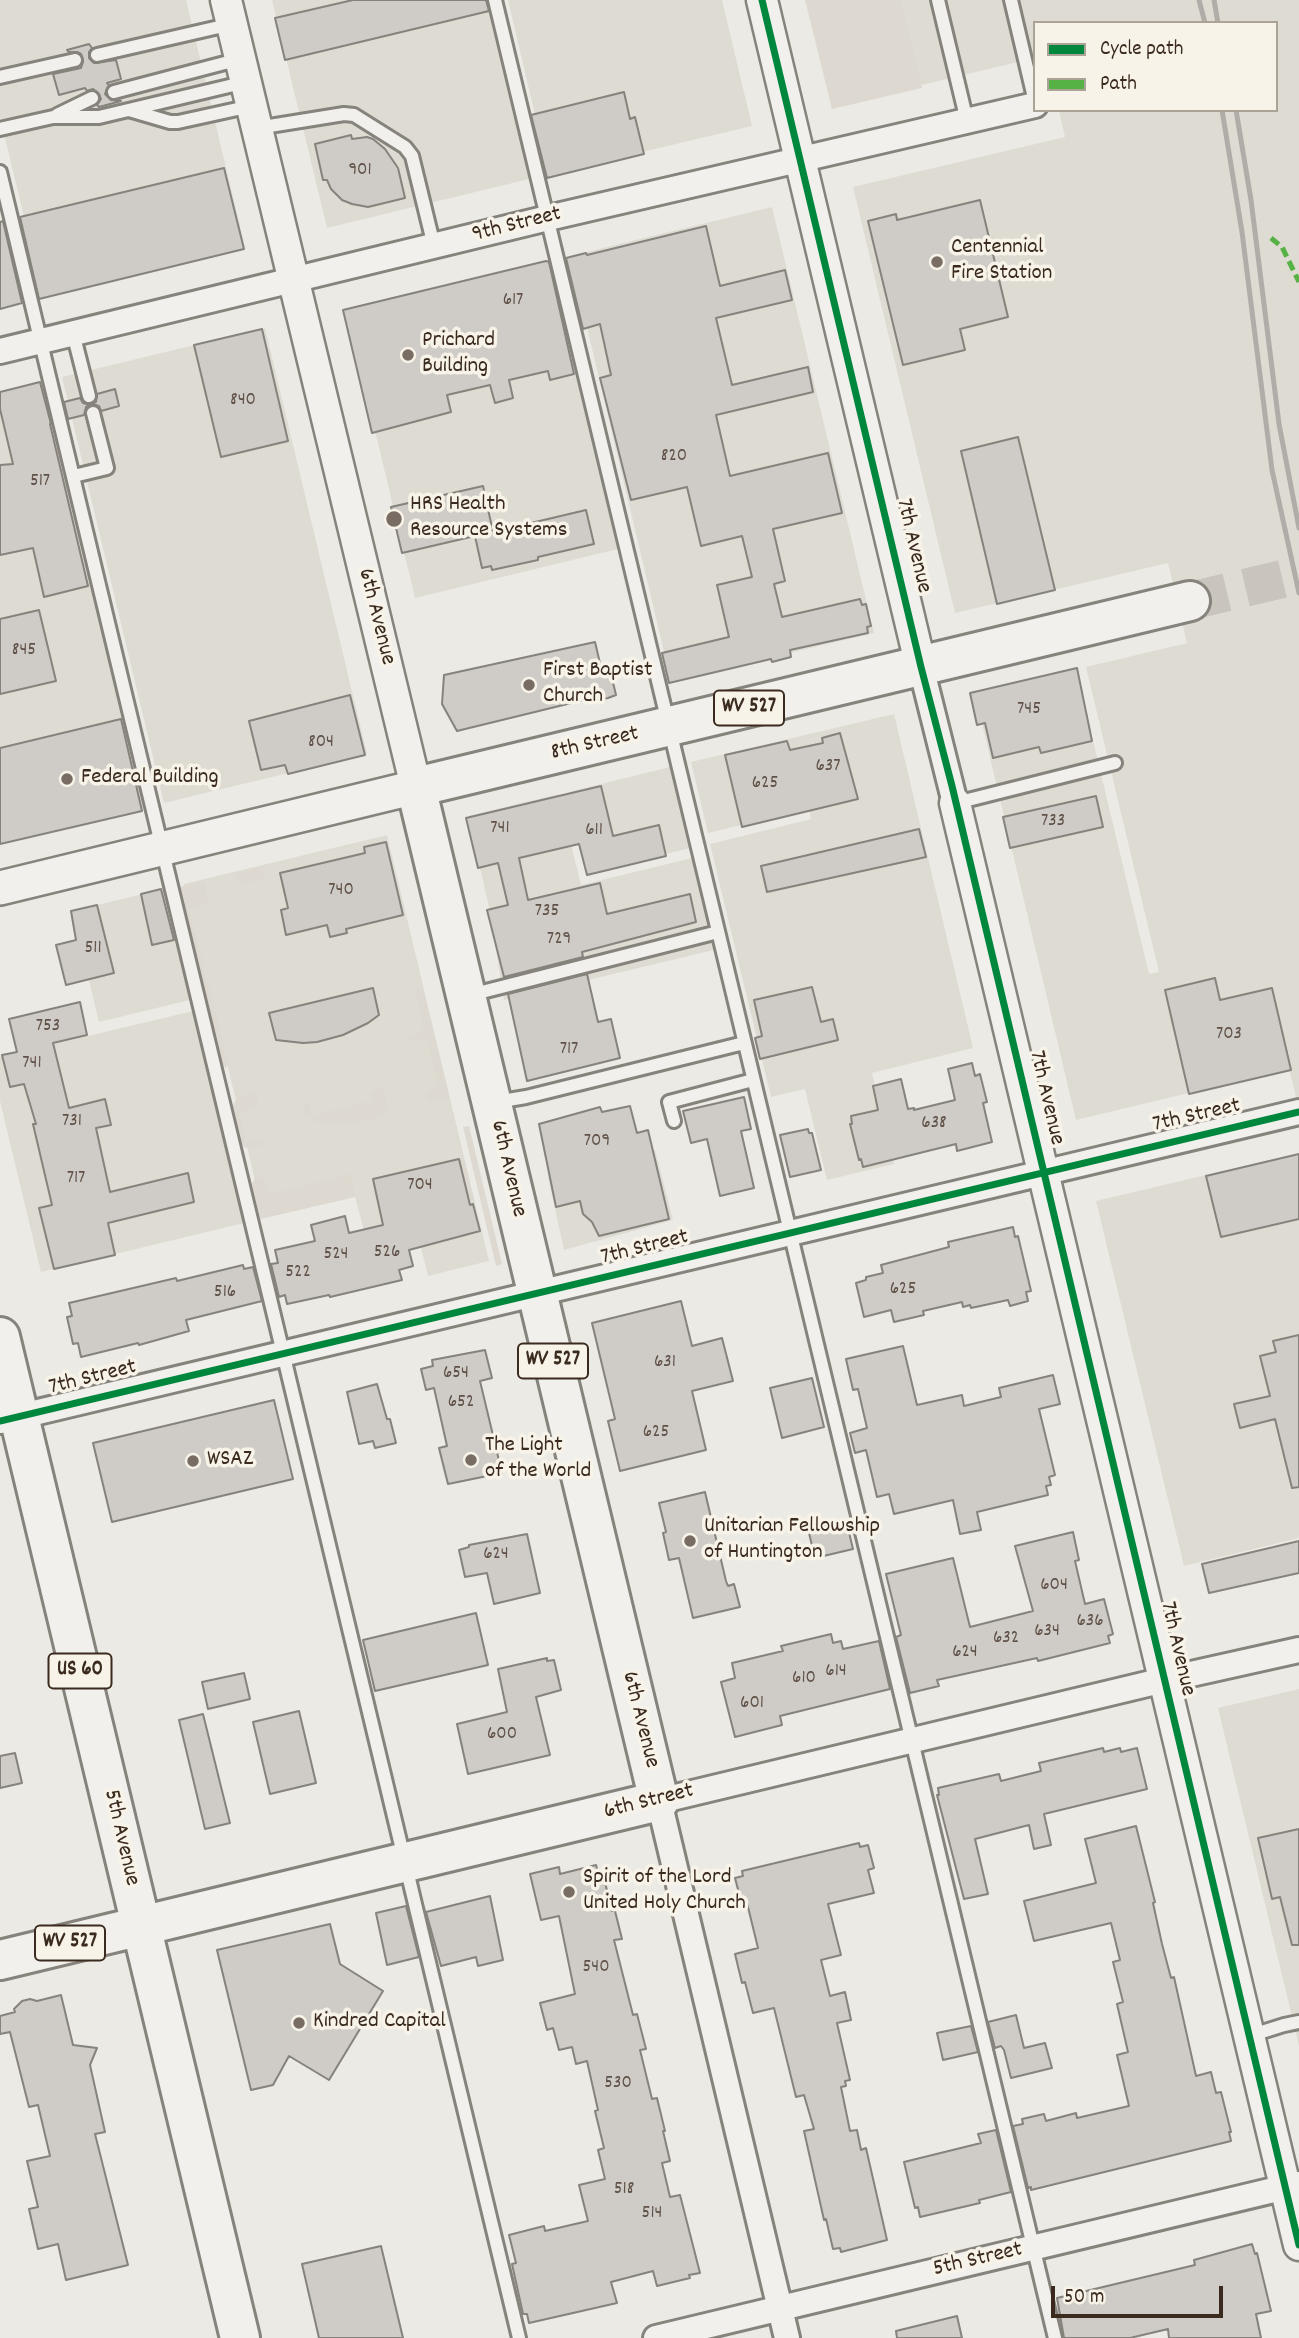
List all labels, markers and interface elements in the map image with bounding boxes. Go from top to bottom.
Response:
legend [1033,21,1278,112]
text: Cycle path [1100,35,1183,65]
text: Path [1100,70,1137,100]
house number: 901 [348,160,372,182]
street label: 9th Street [470,202,564,250]
place label: Centennial Fire Station [951,235,1052,289]
marker: Centennial Fire Station [929,254,945,270]
house number: 617 [503,290,523,312]
place label: Prichard Building [422,328,495,382]
marker: Prichard Building [400,347,416,363]
house number: 840 [230,390,256,412]
house number: 820 [661,446,687,468]
house number: 517 [30,471,50,493]
place label: HRS Health Resource Systems [410,492,568,546]
street label: 7th Avenue [888,496,936,596]
marker: HRS Health Resource Systems [384,509,404,529]
street label: 6th Avenue [350,566,400,668]
house number: 845 [12,640,36,662]
place label: First Baptist Church [543,658,653,712]
marker: First Baptist Church [521,677,537,693]
road number: WV 527 [714,690,784,726]
house number: 745 [1017,699,1041,721]
street label: 8th Street [548,721,642,769]
house number: 804 [308,732,334,754]
house number: 637 [815,756,841,778]
place label: Federal Building [81,765,219,793]
marker: Federal Building [59,771,75,787]
house number: 625 [752,773,778,795]
house number: 733 [1041,811,1065,833]
house number: 741 [490,818,510,840]
house number: 611 [585,820,603,842]
house number: 740 [328,880,354,902]
house number: 735 [535,901,559,923]
house number: 729 [547,929,571,951]
house number: 511 [84,938,102,960]
house number: 753 [36,1016,60,1038]
house number: 703 [1216,1024,1242,1046]
house number: 717 [560,1039,578,1061]
street label: 7th Avenue [1021,1048,1069,1148]
house number: 741 [22,1053,42,1075]
street label: 7th Street [1151,1094,1243,1140]
house number: 731 [62,1111,82,1133]
house number: 638 [921,1113,947,1135]
street label: 6th Avenue [482,1118,532,1220]
house number: 709 [584,1131,610,1153]
house number: 717 [67,1168,85,1190]
house number: 704 [407,1175,433,1197]
street label: 7th Street [598,1225,692,1273]
house number: 526 [374,1242,400,1264]
house number: 524 [324,1244,348,1266]
house number: 522 [285,1262,311,1284]
house number: 625 [890,1279,916,1301]
house number: 516 [214,1282,236,1304]
road number: WV 527 [518,1344,588,1378]
house number: 631 [654,1352,676,1374]
street label: 7th Street [46,1355,140,1403]
house number: 654 [443,1363,469,1385]
house number: 652 [448,1392,474,1414]
house number: 625 [643,1422,669,1444]
place label: The Light of the World [485,1433,591,1487]
place label: WSAZ [207,1447,253,1475]
marker: The Light of the World [463,1452,479,1468]
marker: WSAZ [185,1453,201,1469]
place label: Unitarian Fellowship of Huntington [704,1514,880,1568]
marker: Unitarian Fellowship of Huntington [682,1533,698,1549]
house number: 624 [483,1544,509,1566]
house number: 604 [1040,1575,1068,1597]
street label: 7th Avenue [1152,1599,1200,1699]
house number: 636 [1076,1611,1104,1633]
house number: 634 [1034,1621,1060,1643]
house number: 632 [993,1628,1019,1650]
house number: 624 [952,1642,978,1664]
road number: US 60 [48,1654,112,1688]
house number: 614 [825,1661,847,1683]
house number: 610 [792,1668,816,1690]
street label: 6th Avenue [614,1669,664,1771]
house number: 601 [740,1693,764,1715]
house number: 600 [487,1724,517,1746]
street label: 6th Street [601,1779,697,1827]
street label: 5th Avenue [96,1787,144,1889]
place label: Spirit of the Lord United Holy Church [583,1865,746,1919]
marker: Spirit of the Lord United Holy Church [561,1884,577,1900]
road number: WV 527 [35,1926,105,1960]
house number: 540 [582,1957,610,1979]
place label: Kindred Capital [313,2009,446,2037]
marker: Kindred Capital [291,2015,307,2031]
house number: 530 [604,2073,632,2095]
house number: 518 [614,2179,634,2201]
house number: 514 [642,2203,662,2225]
street label: 5th Street [931,2237,1025,2285]
scale bar [1054,2272,1226,2316]
text: 50 m [1064,2283,1104,2313]

